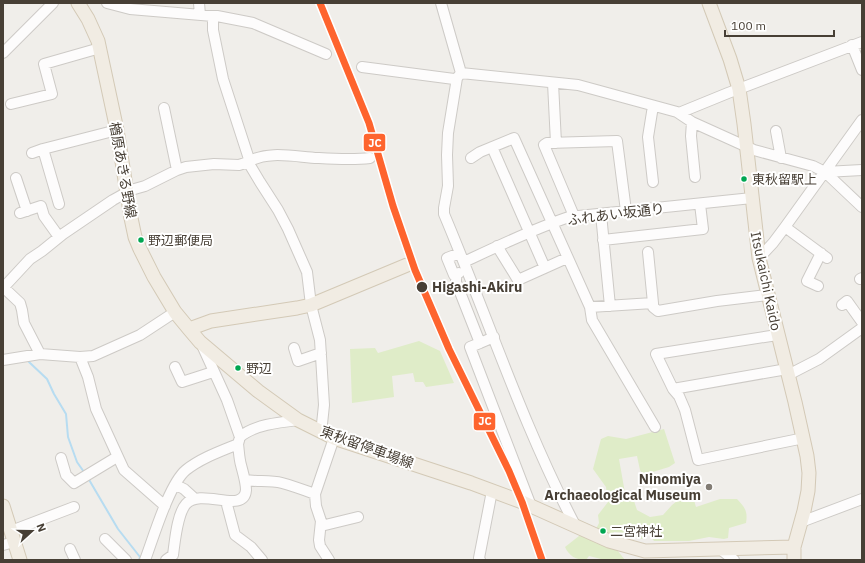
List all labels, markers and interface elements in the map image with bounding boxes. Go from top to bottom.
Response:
scale bar [725,12,834,38]
text: 100 m [731,18,766,33]
street label: 楢原あきる野線 [106,120,140,220]
line badge: JC [363,133,386,152]
text: JC [368,136,382,150]
place label: 東秋留駅上 [752,171,817,188]
marker: 東秋留駅上 [739,174,749,184]
street label: ふれあい坂通り [566,199,666,229]
street label: Itsukaichi Kaido [747,230,785,332]
place label: 野辺郵便局 [148,232,213,249]
marker: 野辺郵便局 [136,235,146,245]
place label: Higashi-Akiru [432,278,522,296]
marker: Higashi-Akiru [415,280,429,294]
place label: 野辺 [246,360,272,377]
marker: 野辺 [233,363,243,373]
line badge: JC [473,412,496,431]
text: JC [478,414,492,428]
street label: 東秋留停車場線 [318,422,416,472]
place label: Ninomiya Archaeological Museum [544,470,701,504]
marker: Ninomiya Archaeological Museum [704,482,714,492]
north arrow [12,511,52,551]
text: N [33,521,49,534]
place label: 二宮神社 [610,523,662,540]
marker: 二宮神社 [598,526,608,536]

